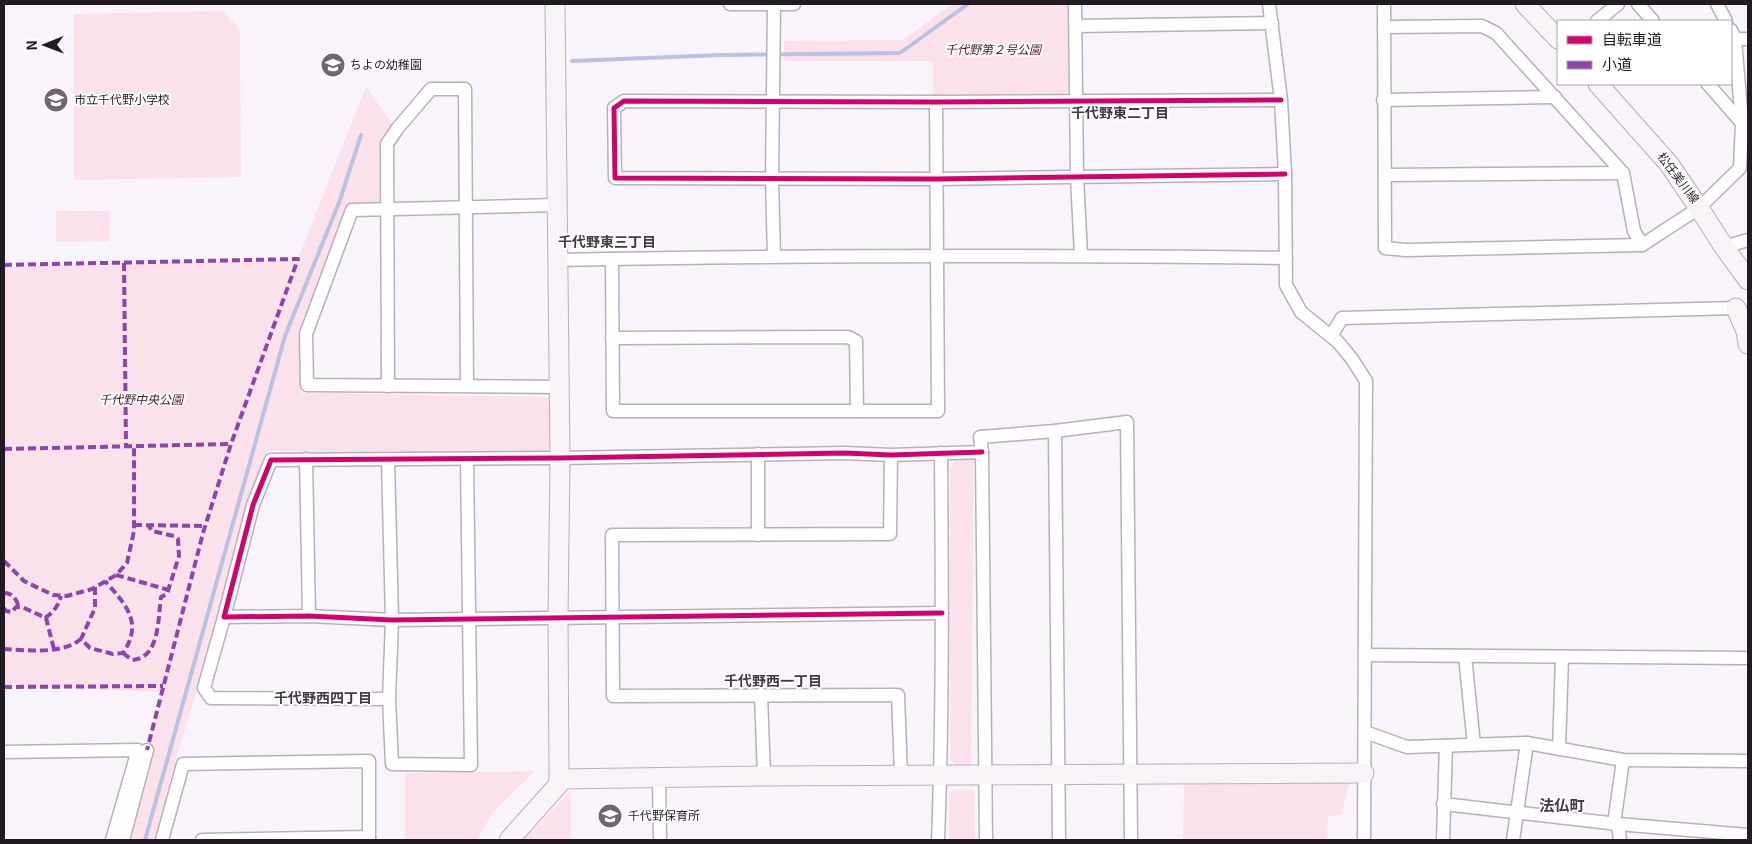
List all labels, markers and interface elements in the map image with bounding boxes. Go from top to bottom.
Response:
north arrow [20,20,70,70]
legend [1557,20,1732,85]
text: 自転車道 [1602,28,1662,49]
text: N [21,40,41,51]
park label: 千代野第２号公園 [945,40,1043,57]
school or university icon: ちよの幼稚園 [320,52,346,78]
text: 小道 [1602,53,1632,74]
place label: ちよの幼稚園 [350,55,422,72]
school or university icon: 市立千代野小学校 [43,87,69,113]
place label: 市立千代野小学校 [74,90,170,107]
district label: 千代野東二丁目 [1071,102,1169,122]
street label: 松任美川線 [1654,148,1704,206]
district label: 千代野東三丁目 [558,231,656,251]
park label: 千代野中央公園 [99,390,185,407]
district label: 千代野西一丁目 [724,670,822,690]
district label: 千代野西四丁目 [274,687,372,707]
district label: 法仏町 [1539,794,1585,815]
school or university icon: 千代野保育所 [597,803,623,829]
place label: 千代野保育所 [628,806,700,823]

